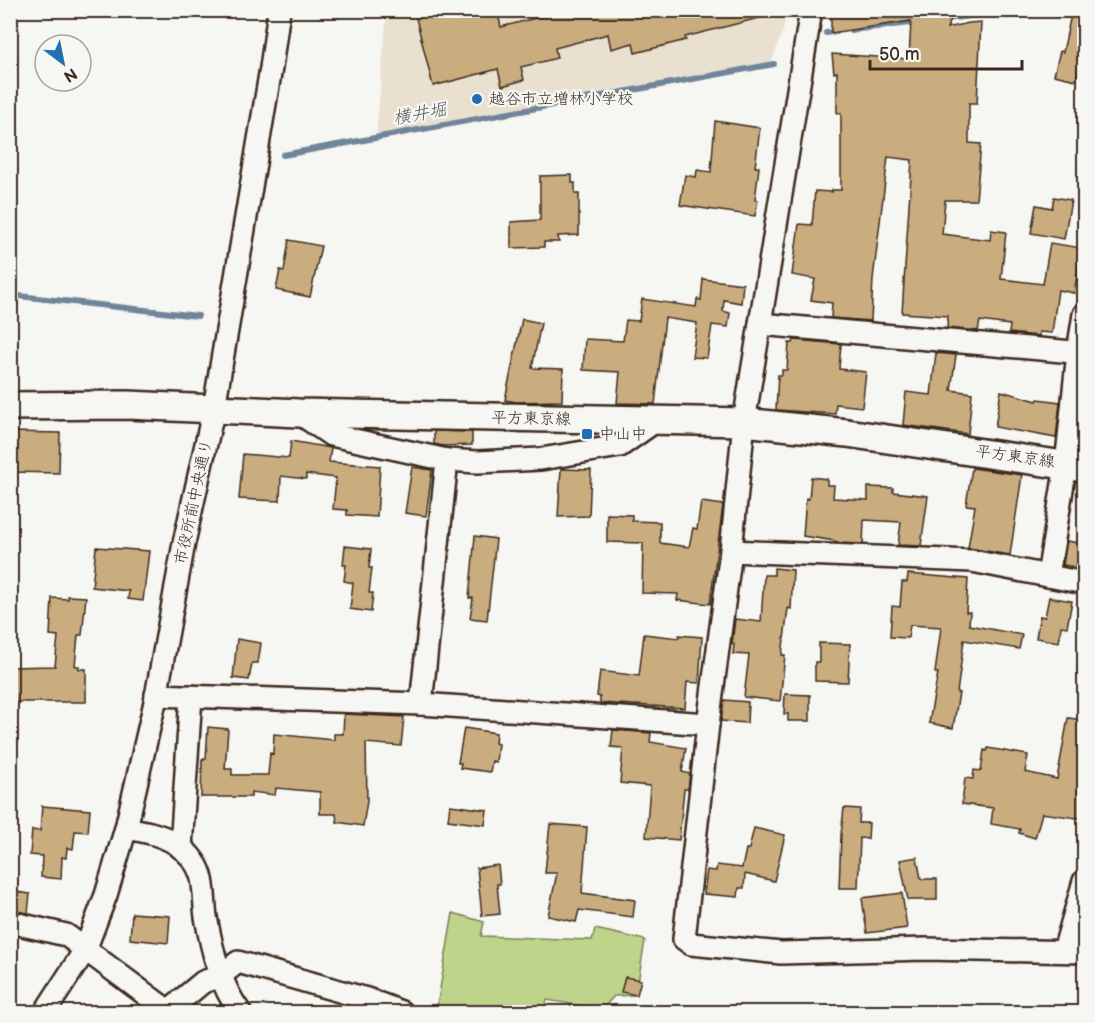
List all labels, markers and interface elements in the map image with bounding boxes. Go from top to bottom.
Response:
north arrow [33,33,93,93]
scale bar [870,33,1022,71]
text: 50 m [879,44,920,65]
text: N [60,63,80,86]
place label: 越谷市立増林小学校 [489,90,633,109]
marker: 越谷市立増林小学校 [470,92,484,106]
water label: 横井堀 [392,99,449,129]
street label: 平方東京線 [491,409,571,429]
place label: 中山中 [599,425,647,444]
marker: 中山中 [580,427,594,441]
street label: 市役所前中央通り [171,437,217,567]
street label: 平方東京線 [974,442,1056,472]

